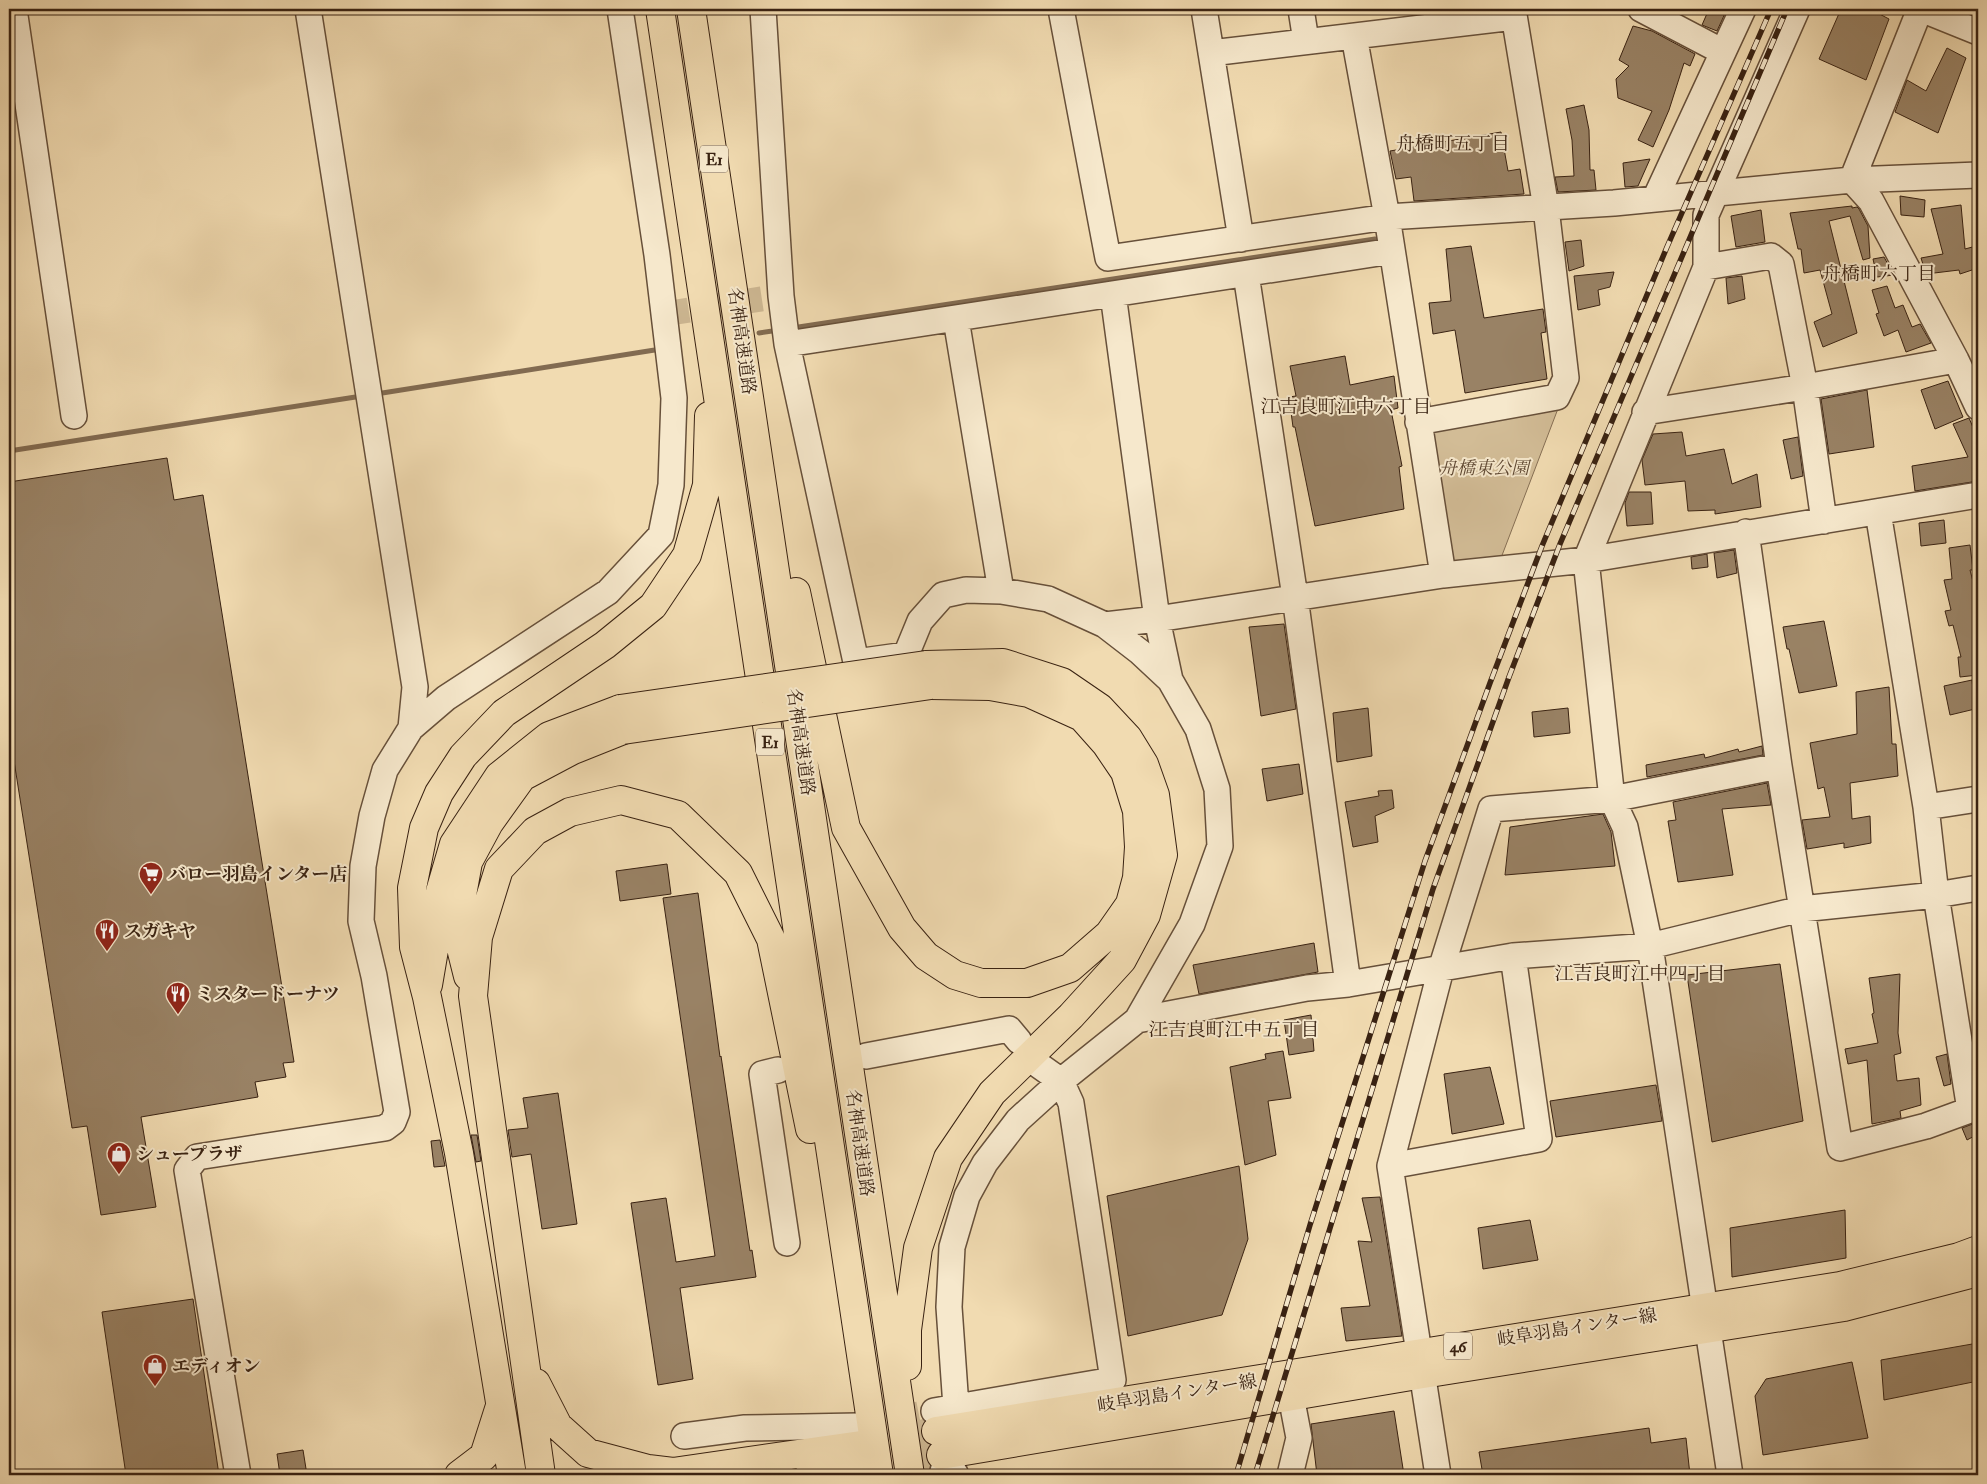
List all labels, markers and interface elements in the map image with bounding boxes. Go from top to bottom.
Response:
district label: 舟橋町五丁目 [1396,132,1510,156]
road number: E1 [700,146,728,172]
district label: 舟橋町六丁目 [1822,262,1936,286]
street label: 名神高速道路 [723,286,760,396]
district label: 江吉良町江中六丁目 [1260,395,1432,419]
park label: 舟橋東公園 [1439,457,1532,480]
street label: 名神高速道路 [782,687,819,797]
road number: E1 [756,729,784,756]
supermarket icon: バロー羽島インター店 [138,861,164,895]
place label: バロー羽島インター店 [168,863,347,886]
restaurant icon: スガキヤ [94,918,120,952]
place label: スガキヤ [124,920,196,943]
district label: 江吉良町江中四丁目 [1554,962,1726,986]
restaurant icon: ミスタードーナツ [165,981,191,1015]
place label: ミスタードーナツ [196,983,340,1006]
district label: 江吉良町江中五丁目 [1148,1018,1320,1042]
street label: 名神高速道路 [841,1088,878,1198]
shop icon: シュープラザ [106,1141,132,1175]
place label: シュープラザ [136,1143,243,1166]
street label: 岐阜羽島インター線 [1496,1304,1659,1351]
road number: 46 [1444,1332,1472,1360]
shop icon: エディオン [142,1353,168,1387]
place label: エディオン [172,1355,261,1378]
street label: 岐阜羽島インター線 [1096,1370,1259,1417]

